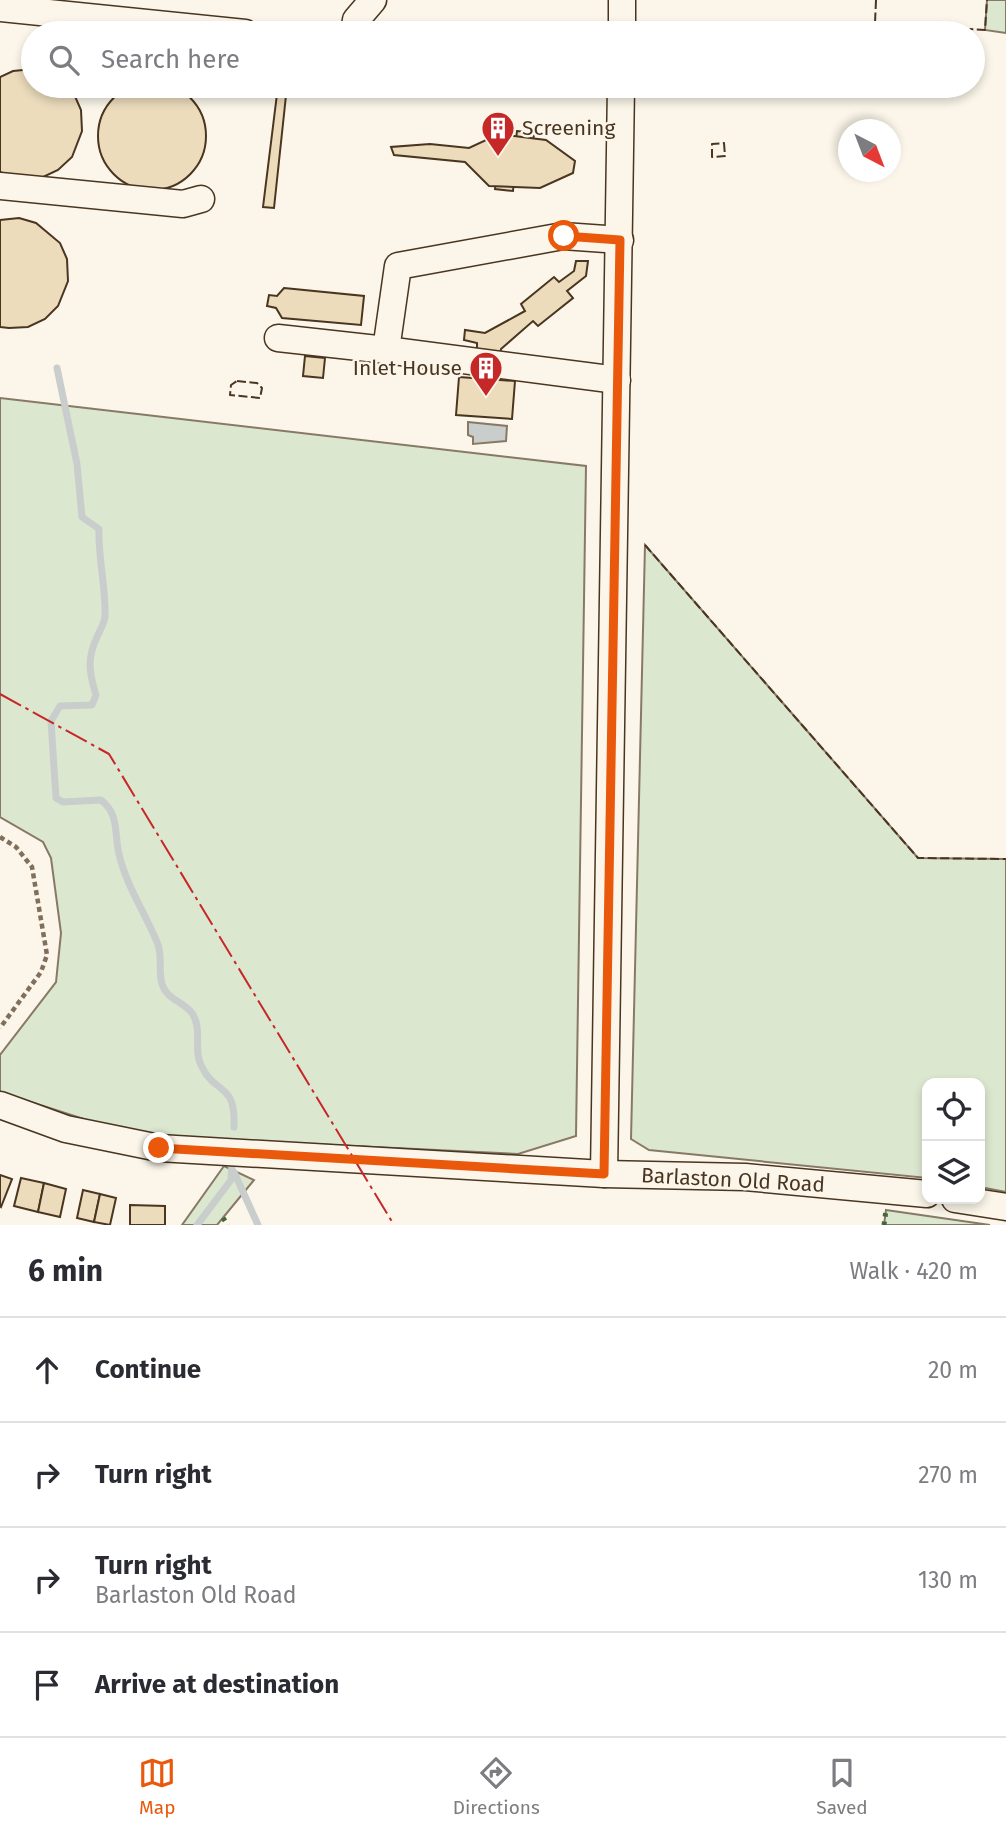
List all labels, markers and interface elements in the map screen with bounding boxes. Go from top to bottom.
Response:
search box [21,21,985,98]
icon: search [45,41,83,79]
text: Search here [101,44,240,75]
building icon: Screening [479,109,517,158]
place label: Screening [522,115,615,141]
north arrow [838,119,901,182]
route start [548,220,579,251]
building icon: Inlet House [467,349,505,398]
place label: Inlet House [353,355,462,381]
map controls [922,1078,985,1204]
button: locate [922,1078,985,1141]
route end [143,1132,174,1163]
button: layers [922,1141,985,1204]
street label: Barlaston Old Road [640,1162,826,1198]
text: 6 min [28,1253,103,1289]
text: Walk · 420 m [849,1257,978,1285]
icon: ahead [28,1351,66,1389]
text: Continue [95,1354,201,1385]
text: 20 m [928,1356,978,1384]
icon: right [28,1456,66,1494]
text: Turn right [95,1459,212,1490]
text: 270 m [918,1461,978,1489]
text: Turn right [95,1550,212,1581]
icon: right [28,1561,66,1599]
text: 130 m [918,1566,978,1594]
text: Barlaston Old Road [95,1581,296,1609]
icon: arrive [28,1666,66,1704]
text: Arrive at destination [95,1669,339,1700]
tab: Map [138,1754,176,1819]
tab: Directions [453,1754,540,1819]
tab: Saved [816,1754,868,1819]

